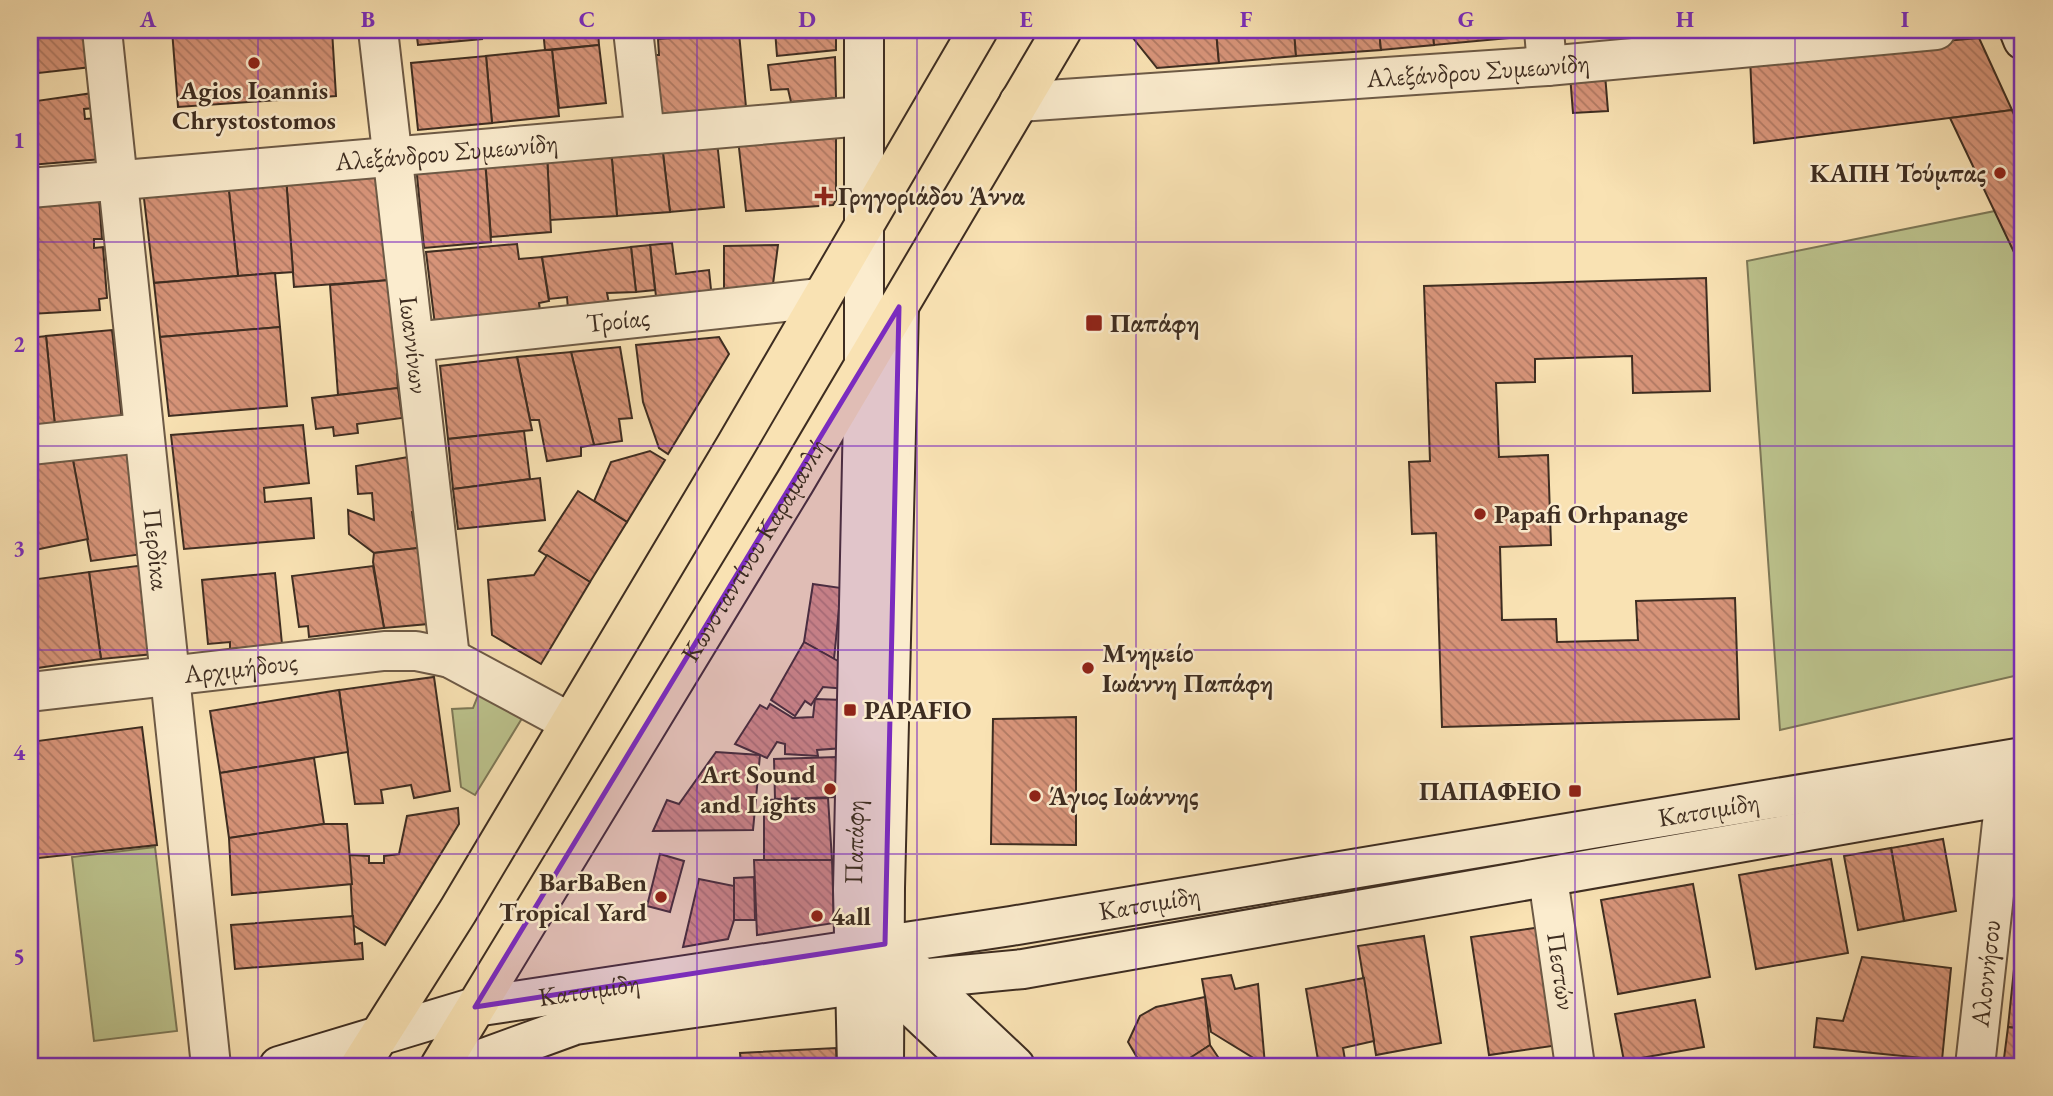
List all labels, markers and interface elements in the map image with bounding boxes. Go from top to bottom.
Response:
text: A [139,4,157,34]
text: B [361,4,375,34]
text: C [579,4,595,34]
text: D [798,4,816,34]
text: E [1019,4,1033,34]
text: F [1240,4,1253,34]
text: G [1458,4,1474,34]
text: H [1676,4,1694,34]
text: I [1901,4,1909,34]
street label: Αλεξάνδρου Συμεωνίδη [1364,45,1591,95]
marker: Agios Ioannis Chrystostomos [246,55,262,71]
place label: Agios Ioannis Chrystostomos [172,73,336,137]
text: 1 [13,125,25,155]
street label: Αλεξάνδρου Συμεωνίδη [333,125,559,179]
place label: ΚΑΠΗ Τούμπας [1810,156,1986,190]
marker: ΚΑΠΗ Τούμπας [1992,165,2008,181]
place label: Γρηγοριάδου Άννα [838,179,1026,213]
marker: Γρηγοριάδου Άννα [816,188,832,204]
street label: Ιωαννίνων [392,294,437,396]
street label: Τροίας [584,300,651,340]
place label: Παπάφη [1110,306,1200,340]
marker: Παπάφη [1084,313,1104,333]
text: 2 [13,329,25,359]
street label: Κωνσταντίνου Καραμανλή [673,432,834,668]
place label: Papafi Orhpanage [1494,497,1688,531]
street label: Περδίκα [135,506,178,592]
marker: Papafi Orhpanage [1472,506,1488,522]
text: 3 [13,533,25,563]
place label: Μνημείο Ιωάννη Παπάφη [1102,636,1273,700]
street label: Αρχιμήδους [181,644,299,691]
marker: Μνημείο Ιωάννη Παπάφη [1080,660,1096,676]
place label: PAPAFIO [864,693,972,727]
marker: PAPAFIO [842,702,858,718]
text: 4 [13,737,26,767]
place label: Art Sound and Lights [700,757,817,821]
place label: ΠΑΠΑΦΕΙΟ [1419,774,1561,808]
place label: Άγιος Ιωάννης [1048,779,1198,813]
marker: Art Sound and Lights [822,781,838,797]
marker: ΠΑΠΑΦΕΙΟ [1567,783,1583,799]
street label: Κατσιμίδη [1656,784,1762,835]
marker: Άγιος Ιωάννης [1027,788,1043,804]
street label: Παπάφη [836,799,872,885]
place label: BarBaBen Tropical Yard [499,865,648,929]
street label: Κατσιμίδη [1096,878,1202,928]
marker: BarBaBen Tropical Yard [653,889,669,905]
place label: 4all [831,899,871,933]
marker: 4all [809,908,825,924]
street label: Αλοννήσου [1962,918,2008,1030]
street label: Πεστών [1539,930,1584,1012]
text: 5 [13,941,25,971]
street label: Κατσιμίδη [536,965,642,1014]

